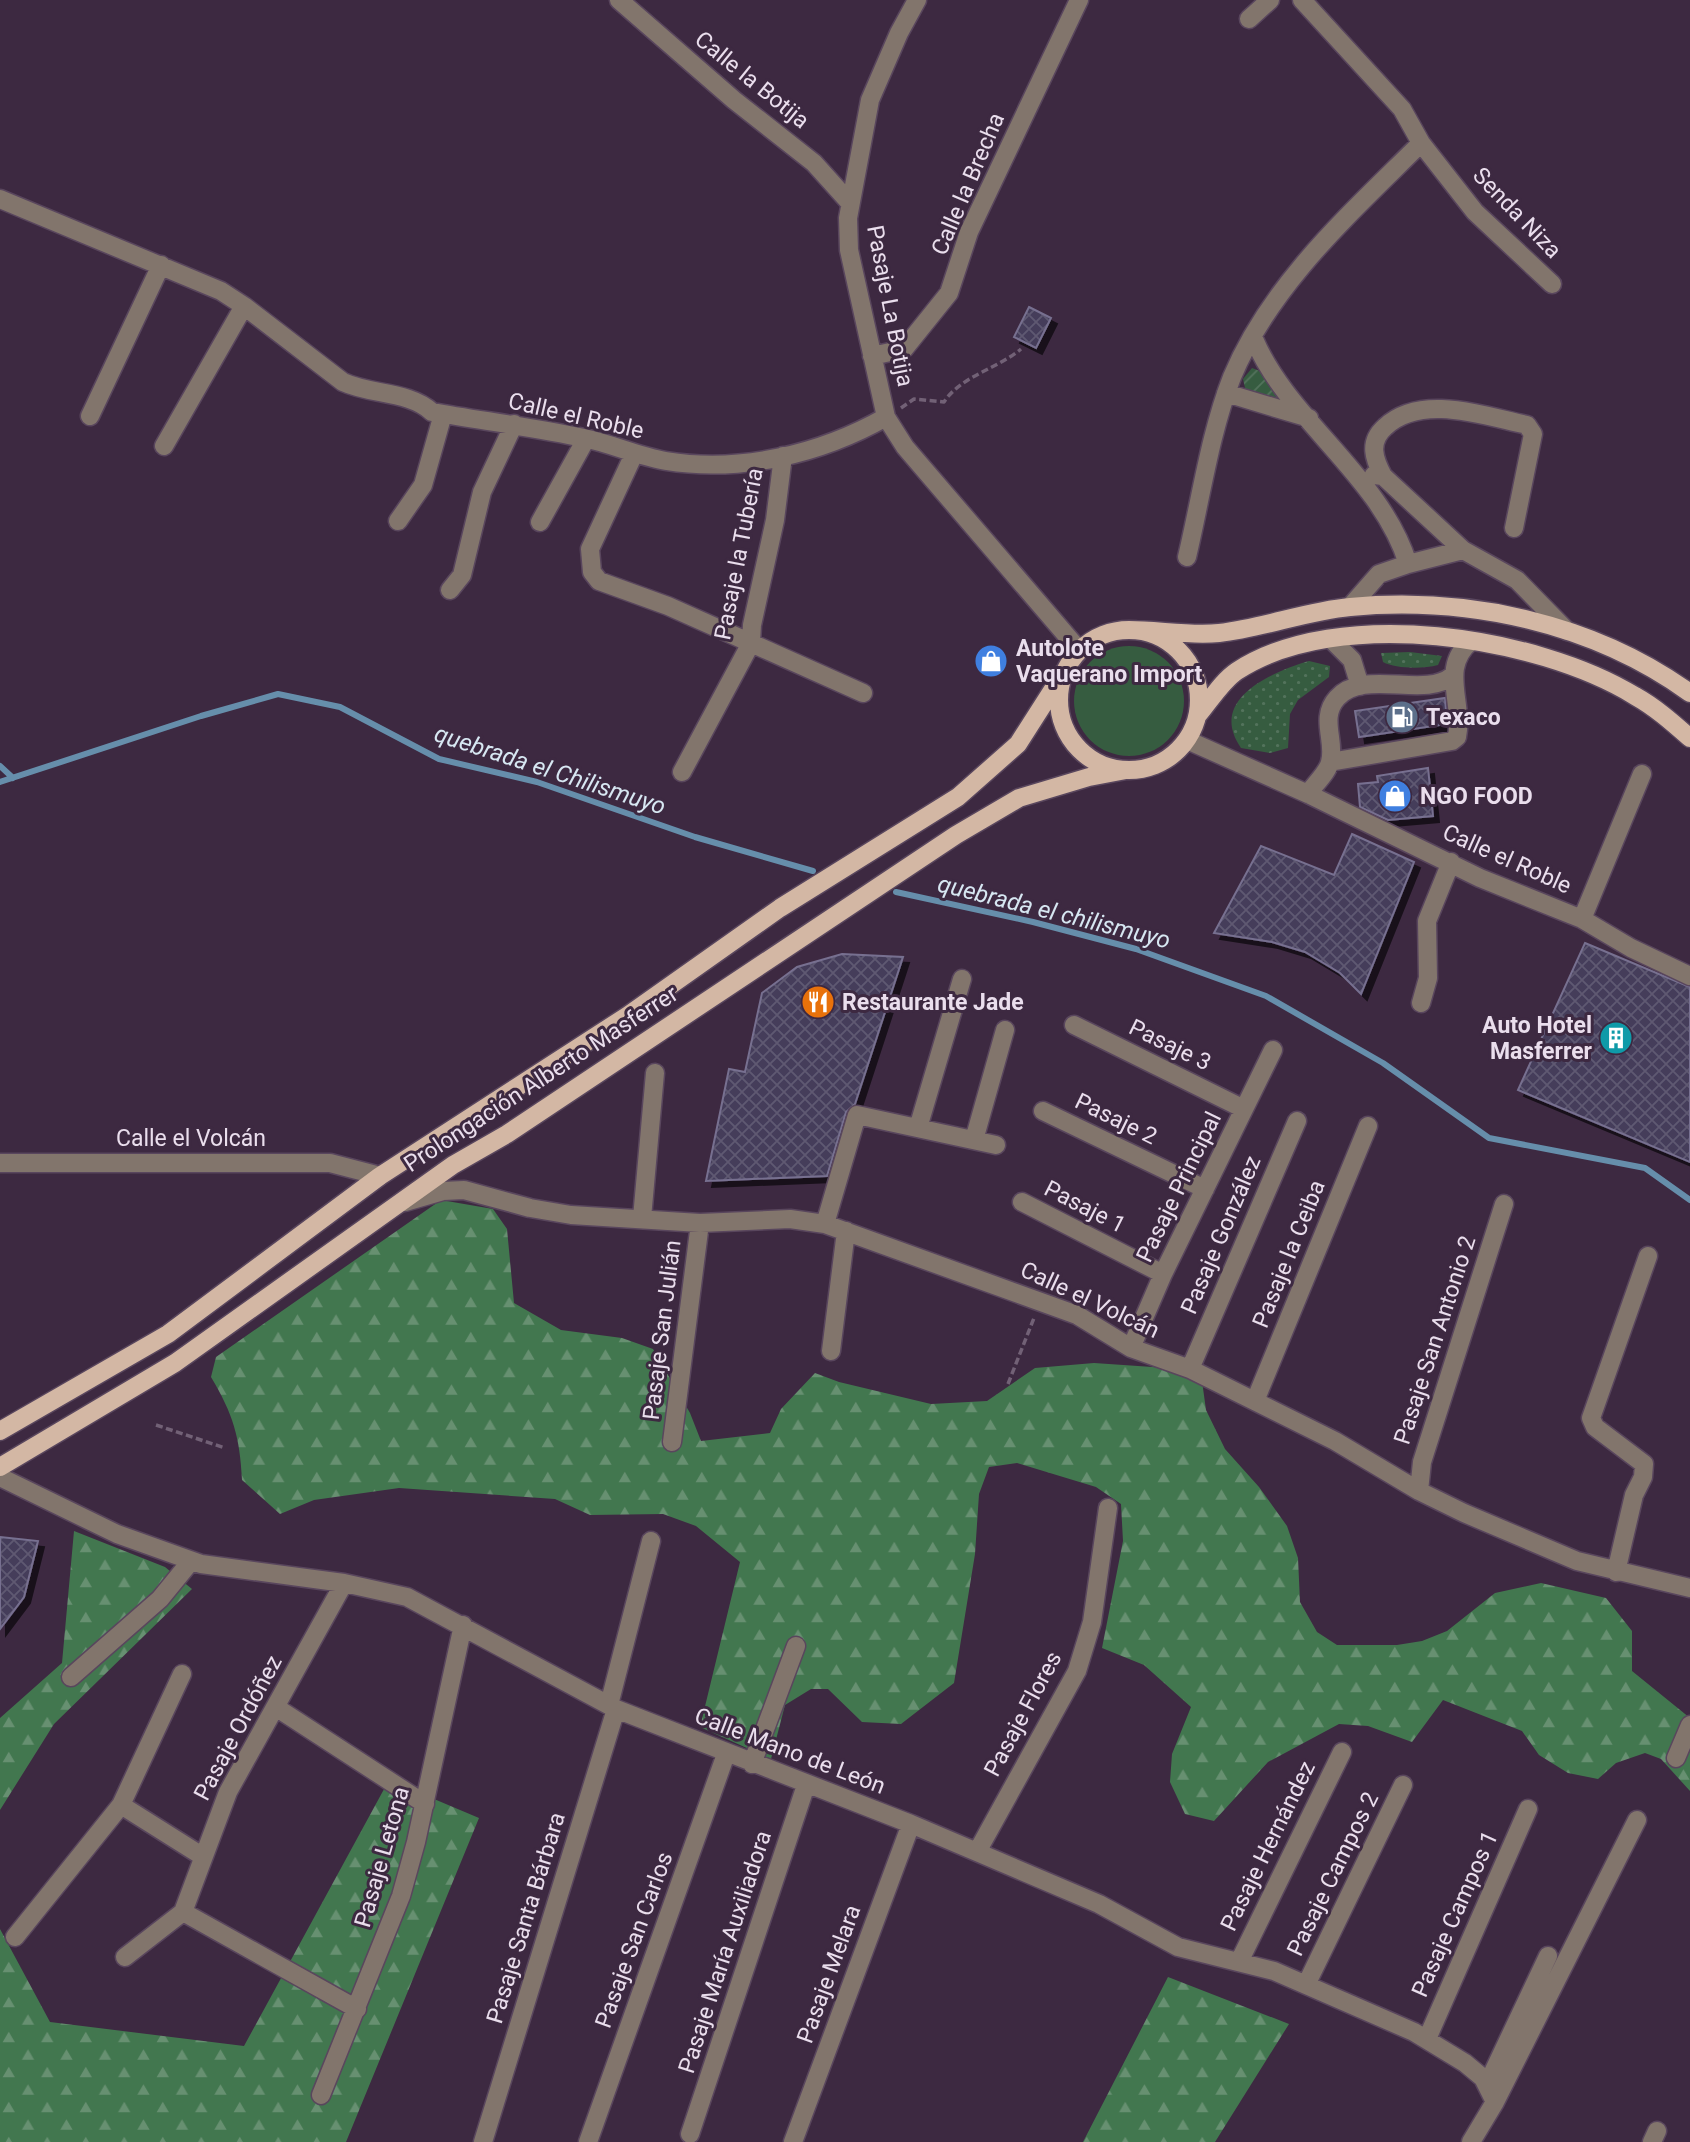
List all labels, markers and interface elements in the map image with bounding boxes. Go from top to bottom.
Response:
street label: Calle la Botija [690,26,814,134]
street label: Calle la Brecha [926,109,1010,259]
street label: Senda Niza [1467,162,1567,264]
street label: Pasaje La Botija [861,223,919,389]
street label: Calle el Roble [506,387,646,445]
street label: Pasaje la Tubería [709,466,769,642]
place label: Autolote Vaquerano Import [1016,635,1203,688]
shop icon: Autolote Vaquerano Import [972,642,1010,680]
fuel station icon: Texaco [1383,698,1421,736]
place label: Texaco [1426,704,1501,731]
water label: quebrada el Chilismuyo [431,719,669,821]
shop icon: NGO FOOD [1376,777,1414,815]
place label: NGO FOOD [1420,783,1533,810]
street label: Calle el Roble [1438,819,1576,899]
water label: quebrada el chilismuyo [935,870,1173,954]
street label: Prolongación Alberto Masferrer [399,980,683,1178]
restaurant icon: Restaurante Jade [799,983,837,1021]
place label: Restaurante Jade [842,989,1024,1016]
place label: Auto Hotel Masferrer [1482,1012,1593,1065]
street label: Pasaje 3 [1125,1014,1215,1076]
building icon: Auto Hotel Masferrer [1597,1019,1635,1057]
street label: Pasaje 2 [1071,1088,1161,1150]
street label: Pasaje Principal [1131,1107,1227,1267]
street label: Calle el Volcán [116,1125,266,1152]
street label: Pasaje González [1175,1152,1267,1318]
street label: Pasaje 1 [1040,1175,1130,1239]
street label: Pasaje la Ceiba [1247,1176,1331,1332]
street label: Pasaje San Antonio 2 [1389,1232,1481,1448]
street label: Pasaje San Julián [638,1239,686,1421]
street label: Calle el Volcán [1016,1256,1164,1344]
street label: Pasaje Flores [979,1647,1067,1781]
street label: Pasaje Ordóñez [188,1651,288,1805]
street label: Calle Mano de León [691,1702,889,1800]
street label: Pasaje Hernández [1215,1757,1321,1935]
street label: Pasaje Letona [349,1784,415,1930]
street label: Pasaje Campos 2 [1282,1788,1384,1960]
street label: Pasaje Santa Bárbara [481,1809,571,2027]
street label: Pasaje María Auxiliadora [673,1827,777,2077]
street label: Pasaje Campos 1 [1406,1827,1504,2001]
street label: Pasaje San Carlos [590,1848,678,2032]
street label: Pasaje Melara [792,1901,866,2047]

